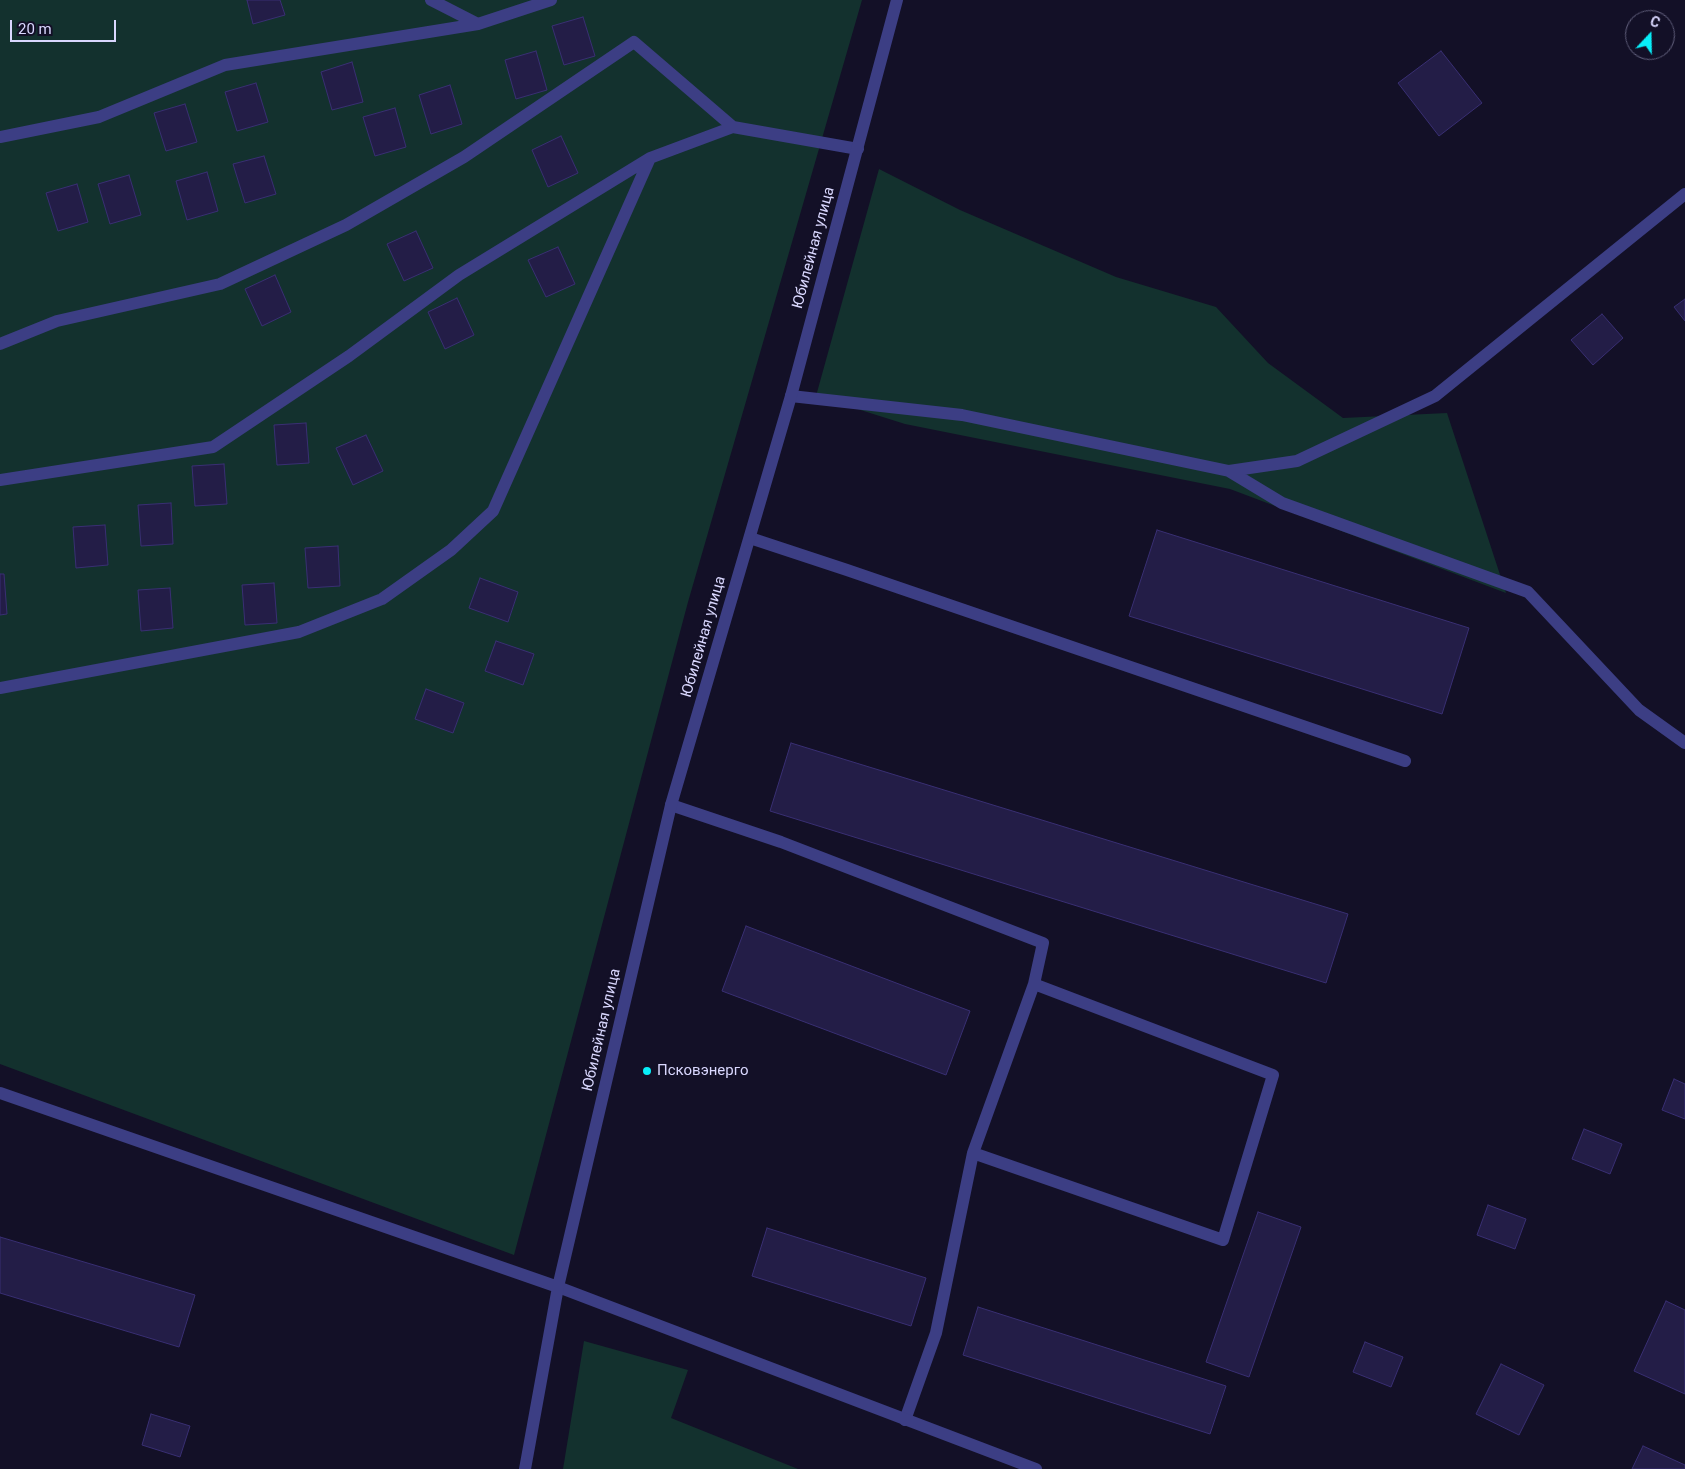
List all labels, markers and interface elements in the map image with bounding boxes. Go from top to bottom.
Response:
scale bar [12,10,119,42]
north arrow [1625,10,1675,60]
text: С [1648,13,1662,31]
text: 20 m [18,20,52,38]
street label: Юбилейная улица [789,185,839,311]
street label: Юбилейная улица [678,574,730,700]
street label: Юбилейная улица [579,967,625,1093]
place label: Псковэнерго [657,1062,748,1080]
marker: Псковэнерго [641,1065,653,1077]

